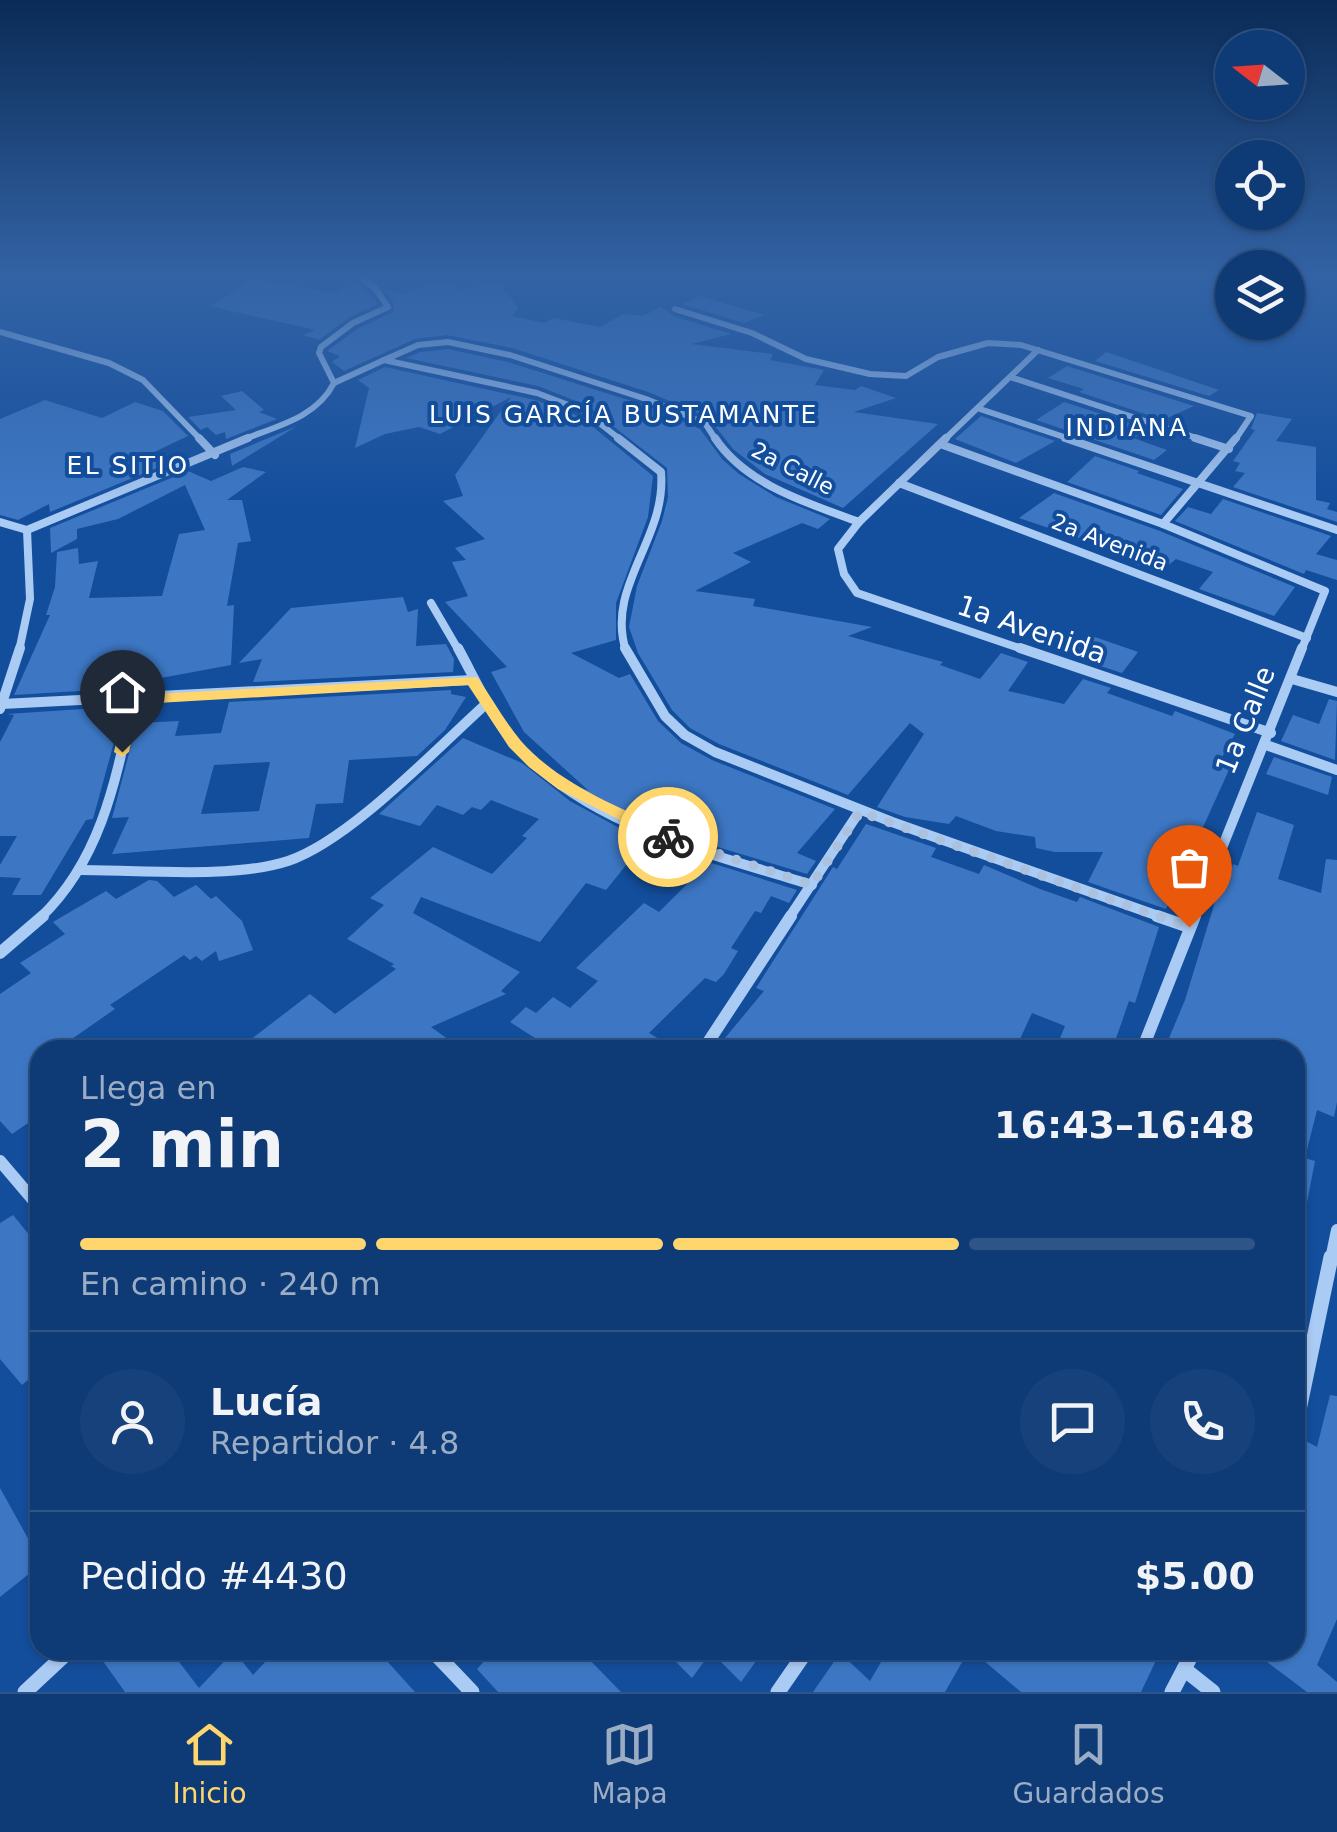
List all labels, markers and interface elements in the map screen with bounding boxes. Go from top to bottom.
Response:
north arrow [1215,30,1305,120]
map controls [1215,30,1305,340]
button: locate [1215,140,1305,230]
button: layers [1215,250,1305,340]
district label: LUIS GARCÍA BUSTAMANTE [429,400,819,429]
district label: INDIANA [1065,413,1189,442]
street label: 2a Calle [747,437,838,500]
district label: EL SITIO [66,451,190,480]
street label: 2a Avenida [1048,509,1171,576]
street label: 1a Avenida [953,589,1111,670]
pin [80,650,165,753]
street label: 1a Calle [1209,661,1282,779]
icon: home [95,665,150,720]
courier [618,787,718,887]
icon: bike [641,810,696,865]
pin [1147,825,1232,928]
icon: bag [1162,840,1217,895]
text: Llega en [80,1069,216,1107]
text: 16:43–16:48 [994,1103,1255,1147]
text: 2 min [80,1107,284,1182]
text: En camino · 240 m [80,1265,381,1303]
button: person [80,1369,185,1474]
button: chat [1020,1369,1125,1474]
button: phone [1150,1369,1255,1474]
text: Lucía [210,1380,322,1424]
text: Repartidor · 4.8 [210,1424,459,1462]
text: Pedido #4430 [80,1554,348,1598]
text: $5.00 [1135,1554,1255,1598]
tab: Inicio [172,1717,247,1810]
tab: Mapa [591,1717,668,1810]
tab: Guardados [1012,1717,1165,1810]

